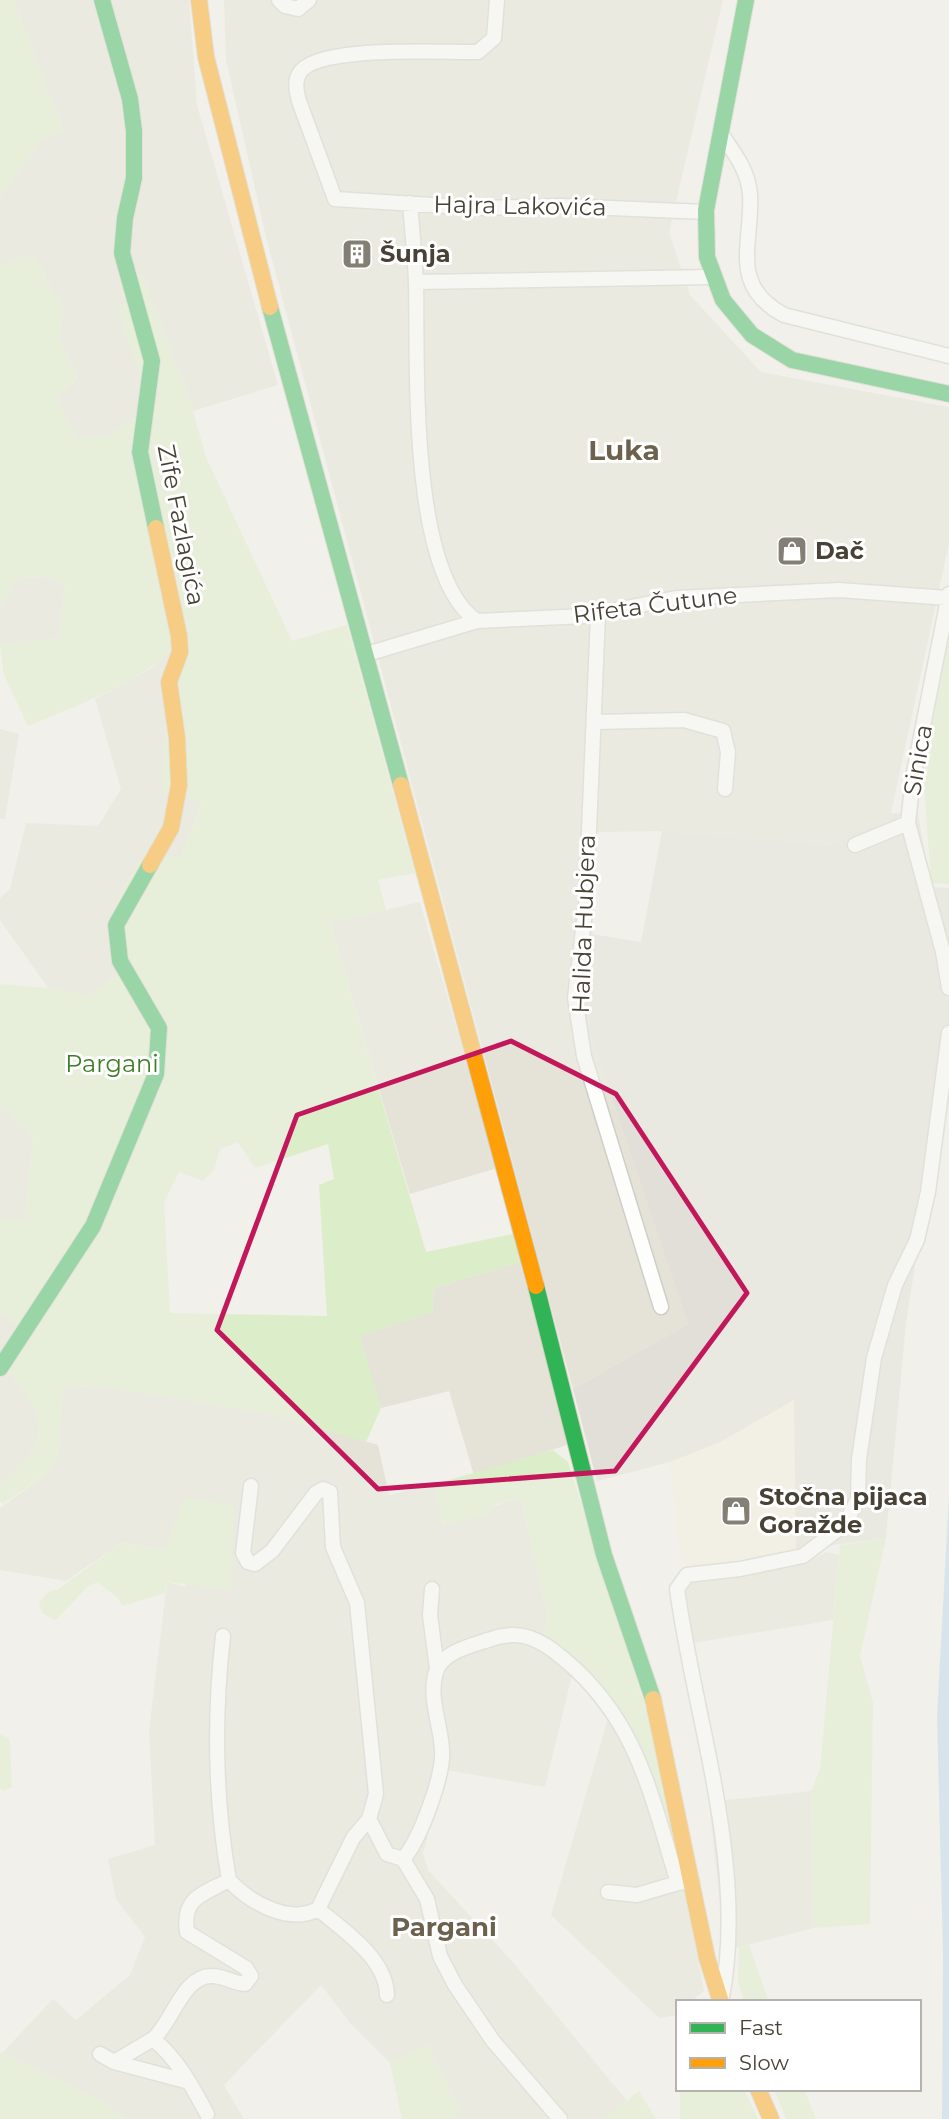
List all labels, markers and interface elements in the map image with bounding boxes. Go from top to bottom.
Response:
street label: Hajra Lakovića [433,189,607,222]
building icon: Šunja [340,237,374,271]
place label: Šunja [380,239,451,268]
district label: Luka [588,433,660,467]
street label: Zife Fazlagića [152,442,211,608]
shop icon: Dač [775,534,809,568]
place label: Dač [815,536,864,565]
street label: Rifeta Čutune [571,580,739,629]
street label: Sinica [897,722,938,798]
street label: Halida Hubjera [566,834,601,1014]
park label: Pargani [65,1049,159,1078]
place label: Stočna pijaca Goražde [759,1482,927,1539]
shop icon: Stočna pijaca Goražde [719,1494,753,1528]
district label: Pargani [391,1911,497,1943]
legend [676,2000,921,2091]
text: Fast [739,2015,783,2040]
text: Slow [739,2050,789,2075]

